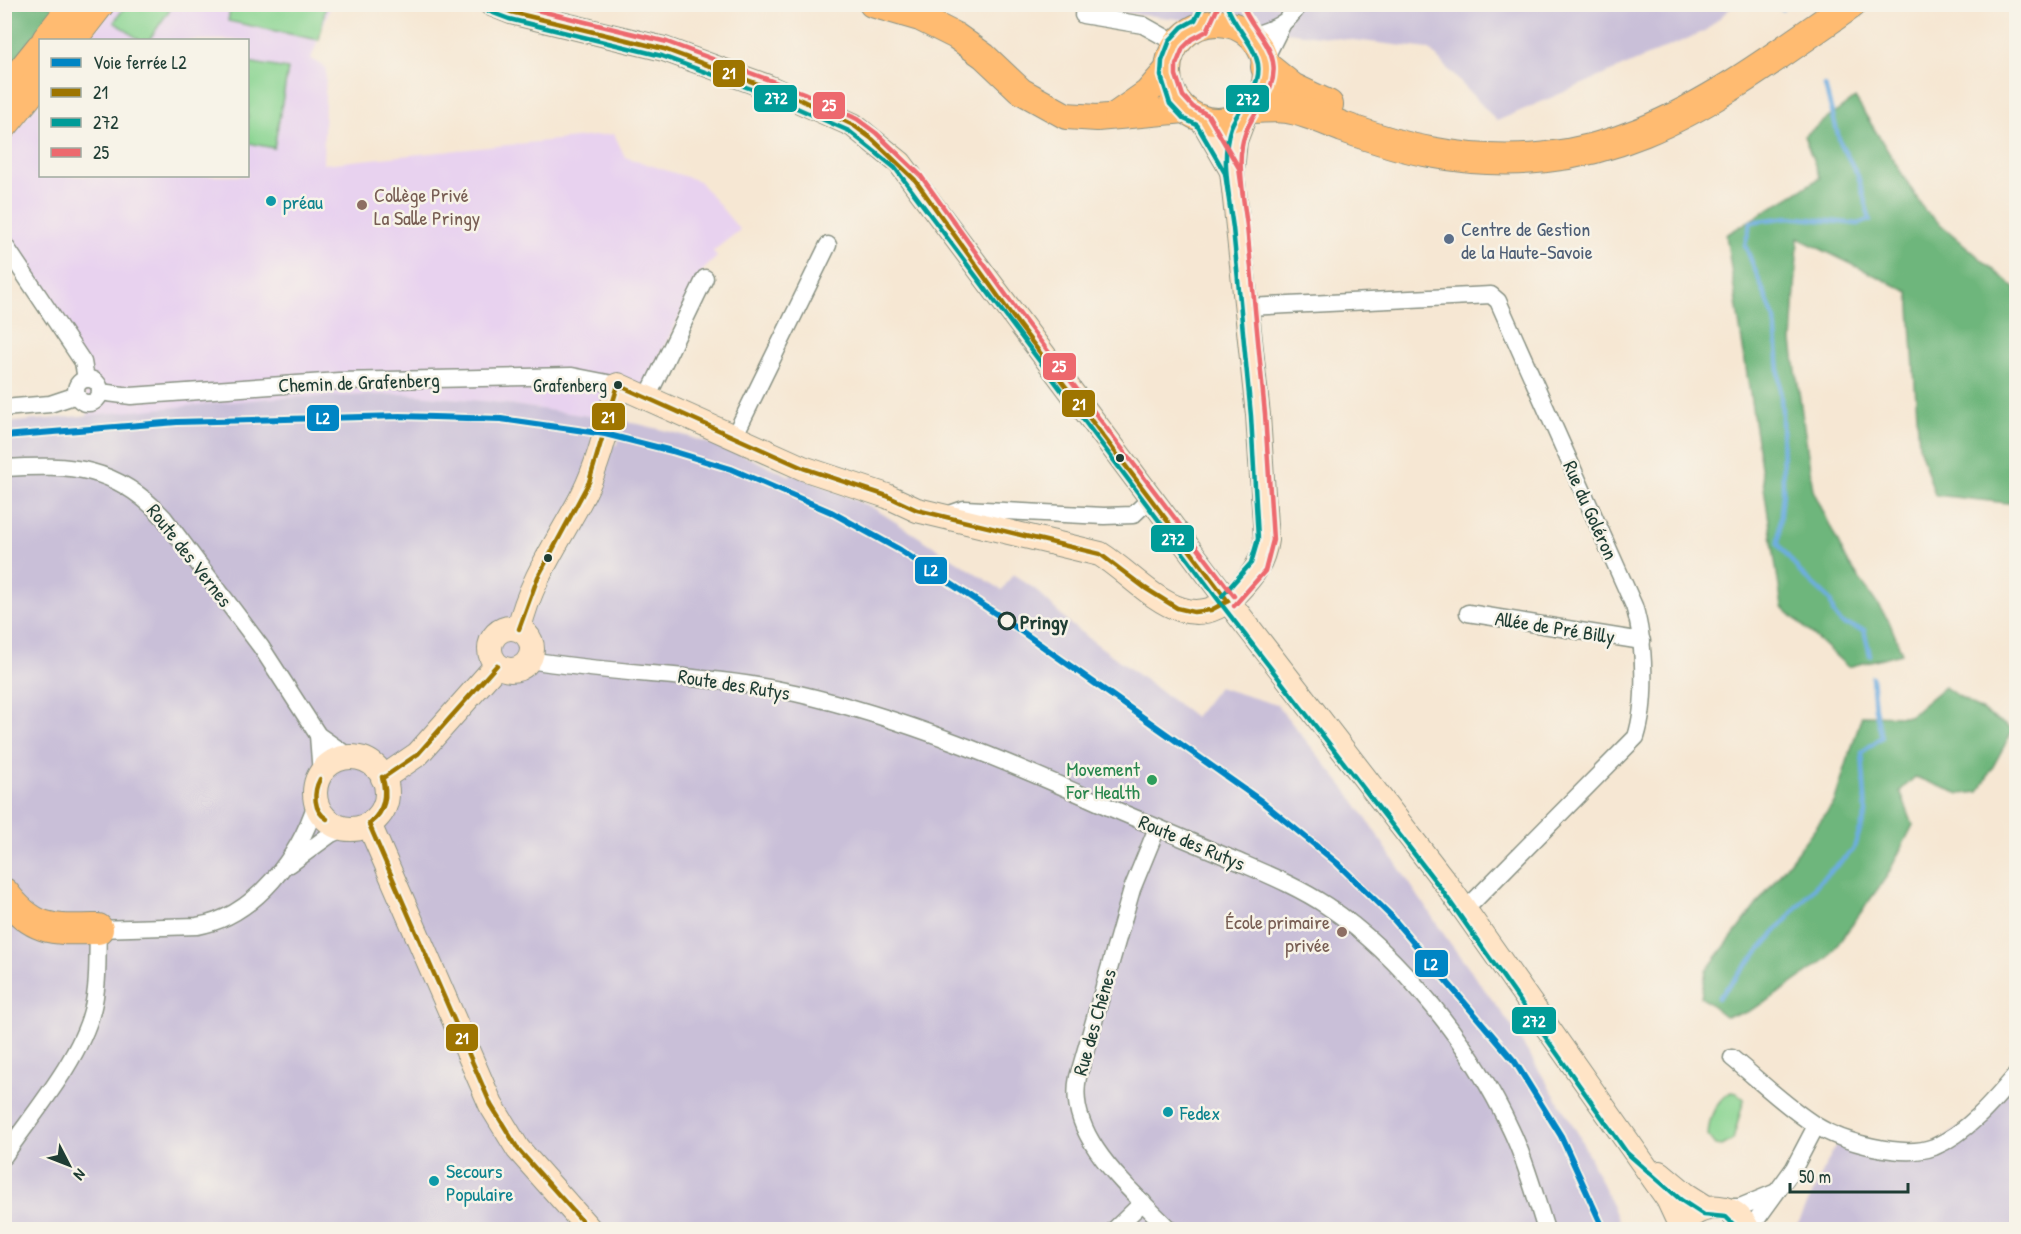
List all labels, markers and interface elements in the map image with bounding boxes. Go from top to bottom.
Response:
legend [39,39,249,177]
text: Voie ferrée L2 [93,50,187,75]
line badge: 21 [712,59,746,88]
text: 21 [722,62,736,84]
text: 21 [93,80,108,105]
line badge: 272 [753,84,798,113]
line badge: 272 [1225,84,1270,113]
text: 272 [765,87,788,109]
text: 272 [1237,88,1260,110]
line badge: 25 [812,91,846,120]
text: 25 [822,94,836,116]
text: 272 [93,110,119,135]
text: 25 [93,140,109,165]
place label: Collège Privé La Salle Pringy [374,181,480,231]
place label: préau [283,188,323,215]
marker: préau [264,194,278,208]
marker: Collège Privé La Salle Pringy [355,198,369,212]
place label: Centre de Gestion de la Haute-Savoie [1461,215,1593,265]
marker: Centre de Gestion de la Haute-Savoie [1442,232,1456,246]
line badge: 25 [1042,352,1077,381]
text: 25 [1052,355,1066,377]
street label: Chemin de Grafenberg [278,366,440,398]
place label: Grafenberg [533,373,607,398]
marker: Grafenberg [612,379,624,391]
line badge: 21 [1061,389,1096,418]
text: 21 [1072,393,1086,415]
line badge: 21 [591,402,626,431]
line badge: L2 [306,404,340,432]
text: 21 [601,406,615,428]
text: L2 [316,407,330,429]
unlabelled marker [1114,452,1126,464]
street label: Rue du Goléron [1557,456,1625,564]
street label: Route des Vernes [141,498,239,612]
line badge: 272 [1150,524,1195,553]
text: 272 [1162,528,1185,550]
unlabelled marker [542,552,554,564]
line badge: L2 [914,556,948,585]
text: L2 [924,559,938,581]
street label: Allée de Pré Billy [1493,604,1617,650]
place label: Pringy [1020,608,1069,636]
marker: Pringy [998,612,1016,630]
street label: Route des Rutys [676,662,792,706]
place label: Movement For Health [1065,755,1141,805]
marker: Movement For Health [1145,773,1159,787]
street label: Route des Rutys [1135,808,1249,877]
place label: École primaire privée [1225,908,1330,958]
marker: École primaire privée [1335,925,1349,939]
line badge: L2 [1414,949,1449,978]
text: L2 [1424,953,1438,975]
street label: Rue des Chênes [1066,965,1122,1078]
line badge: 272 [1511,1006,1557,1035]
text: 272 [1523,1010,1546,1032]
line badge: 21 [445,1023,479,1052]
text: 21 [455,1027,469,1049]
place label: Fedex [1179,1099,1220,1126]
marker: Fedex [1161,1105,1175,1119]
north arrow [39,1135,99,1195]
scale bar [1790,1156,1908,1194]
place label: Secours Populaire [446,1157,514,1207]
text: 50 m [1799,1164,1831,1189]
text: N [69,1165,91,1186]
marker: Secours Populaire [427,1174,441,1188]

